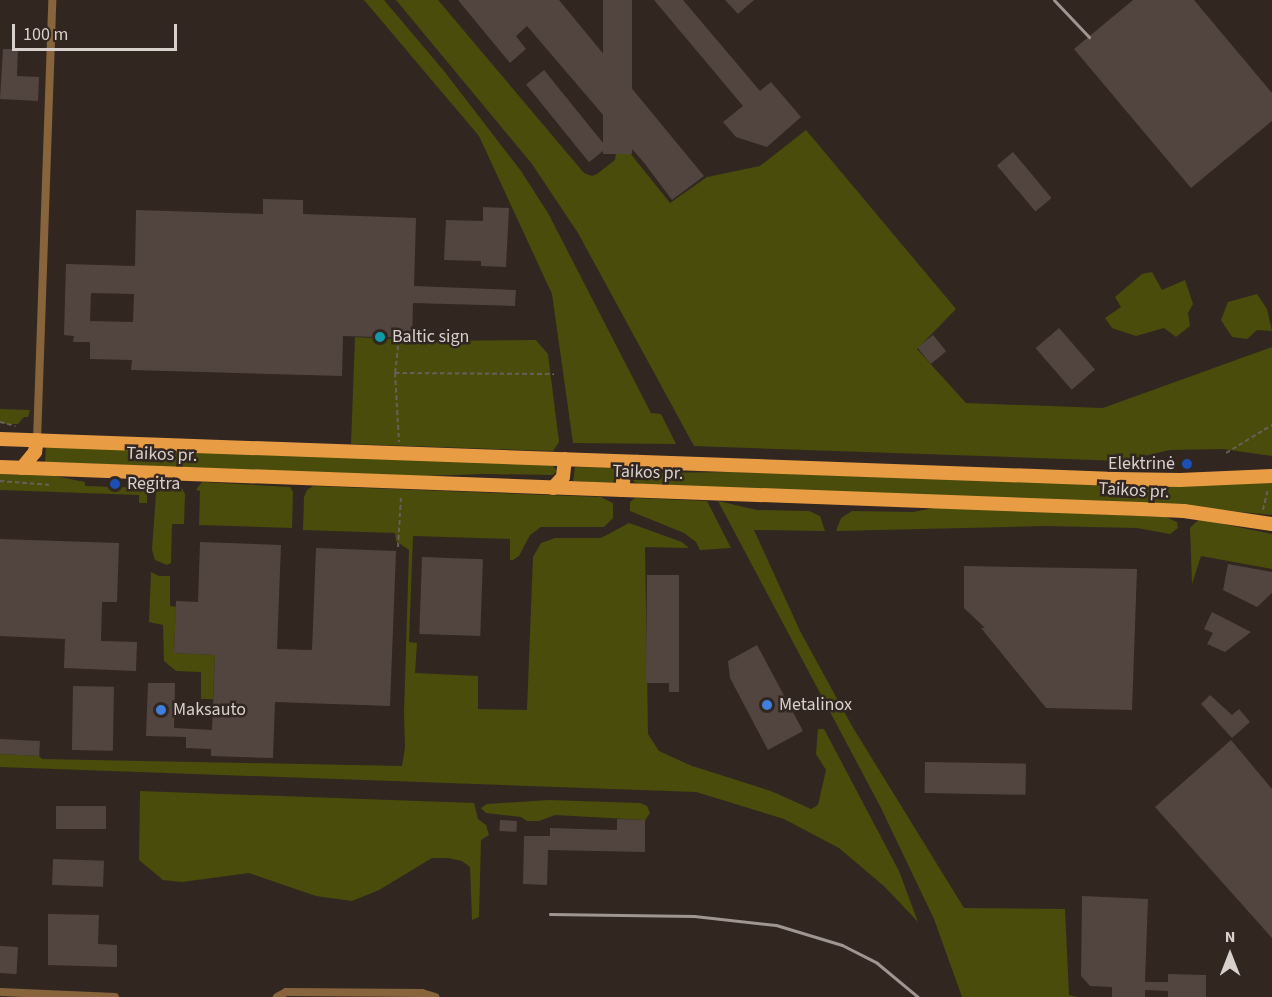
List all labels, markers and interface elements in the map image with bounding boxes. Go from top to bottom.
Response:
scale bar [15,12,180,50]
text: 100 m [23,22,68,47]
place label: Baltic sign [392,326,469,348]
marker: Baltic sign [373,330,387,344]
street label: Taikos pr. [126,443,198,467]
place label: Elektrinė [1108,453,1175,475]
marker: Elektrinė [1180,457,1194,471]
street label: Taikos pr. [612,461,684,485]
place label: Regitra [127,473,180,495]
marker: Regitra [108,477,122,491]
street label: Taikos pr. [1098,478,1170,504]
place label: Metalinox [779,694,852,716]
marker: Metalinox [760,698,774,712]
place label: Maksauto [173,699,246,721]
marker: Maksauto [154,703,168,717]
north arrow [1200,925,1260,985]
text: N [1225,926,1235,948]

